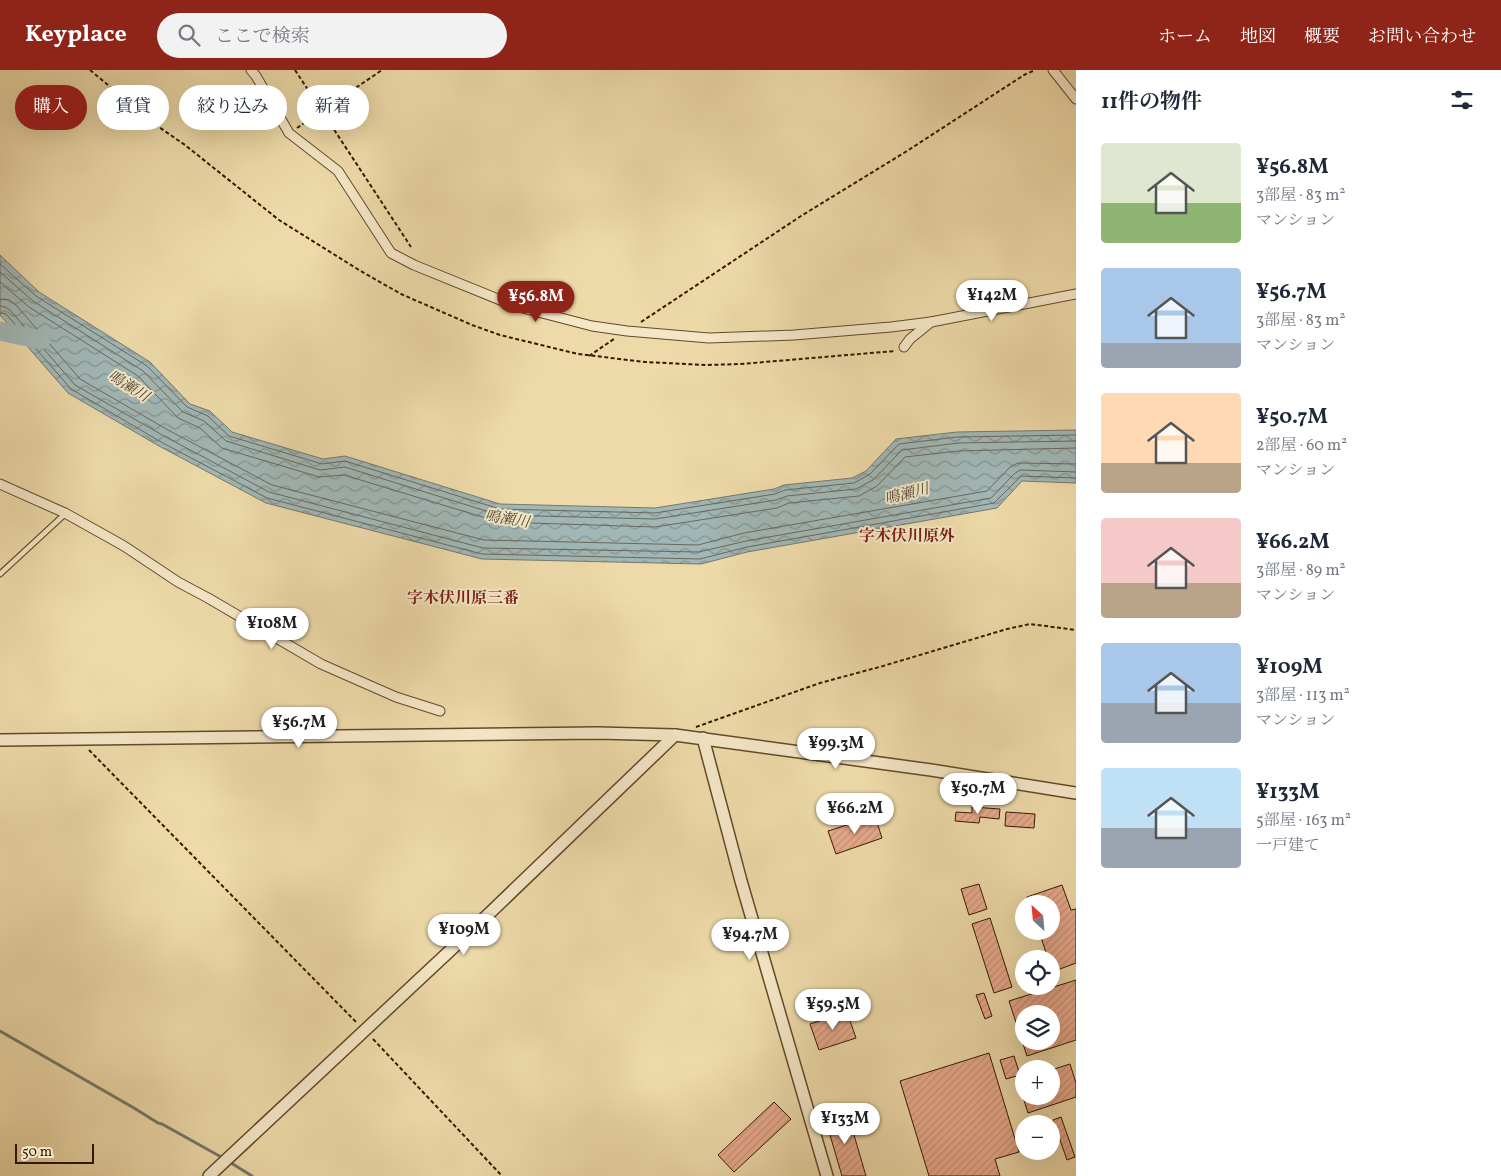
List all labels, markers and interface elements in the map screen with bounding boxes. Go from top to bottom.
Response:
search box [157,13,507,58]
text: Keyplace [25,18,127,52]
icon: search [175,21,203,49]
text: ここで検索 [215,24,310,50]
text: ホーム [1158,25,1212,50]
text: 地図 [1240,25,1276,50]
text: 概要 [1304,25,1340,50]
text: お問い合わせ [1368,25,1476,50]
chip: 購入 [15,85,87,130]
chip: 賃貸 [97,85,169,130]
chip: 絞り込み [179,85,287,130]
chip: 新着 [297,85,369,130]
icon: filters [1448,86,1476,114]
text: 11件の物件 [1101,88,1202,117]
text: ¥56.8M [1256,153,1329,182]
icon: home [1141,163,1201,223]
text: 3部屋 · 83 m² [1256,185,1345,207]
text: マンション [1256,210,1335,232]
text: ¥56.7M [1256,278,1327,307]
pin: ¥56.8M [495,280,577,323]
pin: ¥142M [957,280,1027,322]
text: ¥142M [967,285,1017,307]
text: ¥56.8M [508,286,564,308]
icon: home [1141,288,1201,348]
text: 3部屋 · 83 m² [1256,310,1345,332]
text: マンション [1256,335,1335,357]
water label: 鳴瀬川 [103,366,154,409]
text: ¥50.7M [1256,403,1328,432]
icon: home [1141,413,1201,473]
text: 2部屋 · 60 m² [1256,435,1347,457]
text: マンション [1256,460,1335,482]
water label: 鳴瀬川 [883,479,933,511]
water label: 鳴瀬川 [483,506,533,534]
district label: 字木伏川原外 [859,526,955,548]
text: ¥66.2M [1256,528,1330,557]
icon: home [1141,538,1201,598]
text: 3部屋 · 89 m² [1256,560,1345,582]
text: マンション [1256,585,1335,607]
district label: 字木伏川原三番 [407,588,519,610]
pin: ¥108M [237,608,307,650]
text: ¥108M [247,613,297,635]
text: ¥109M [1256,653,1323,682]
icon: home [1141,663,1201,723]
text: 3部屋 · 113 m² [1256,685,1350,707]
pin: ¥56.7M [258,706,340,749]
text: マンション [1256,710,1335,732]
text: ¥56.7M [272,712,326,734]
pin: ¥99.3M [795,728,877,770]
text: ¥99.3M [808,733,864,755]
pin: ¥50.7M [937,772,1019,815]
text: ¥50.7M [951,778,1005,800]
text: ¥133M [1256,778,1319,807]
icon: home [1141,788,1201,848]
pin: ¥66.2M [814,792,896,835]
text: ¥66.2M [827,798,883,820]
text: 5部屋 · 163 m² [1256,810,1351,832]
text: 一戸建て [1256,835,1320,857]
north arrow [1015,895,1060,940]
map controls [1015,895,1060,1160]
pin: ¥109M [429,914,499,956]
pin: ¥94.7M [709,918,791,961]
text: ¥109M [439,919,489,941]
text: ¥94.7M [722,924,778,946]
button: locate [1015,950,1060,995]
pin: ¥59.5M [792,988,874,1031]
text: ¥59.5M [806,994,860,1016]
button: layers [1015,1005,1060,1050]
button: + [1015,1060,1060,1105]
pin: ¥133M [810,1102,880,1145]
text: ¥133M [821,1108,869,1130]
button: − [1015,1115,1060,1160]
scale bar [15,1141,94,1164]
text: 50 m [22,1143,52,1162]

